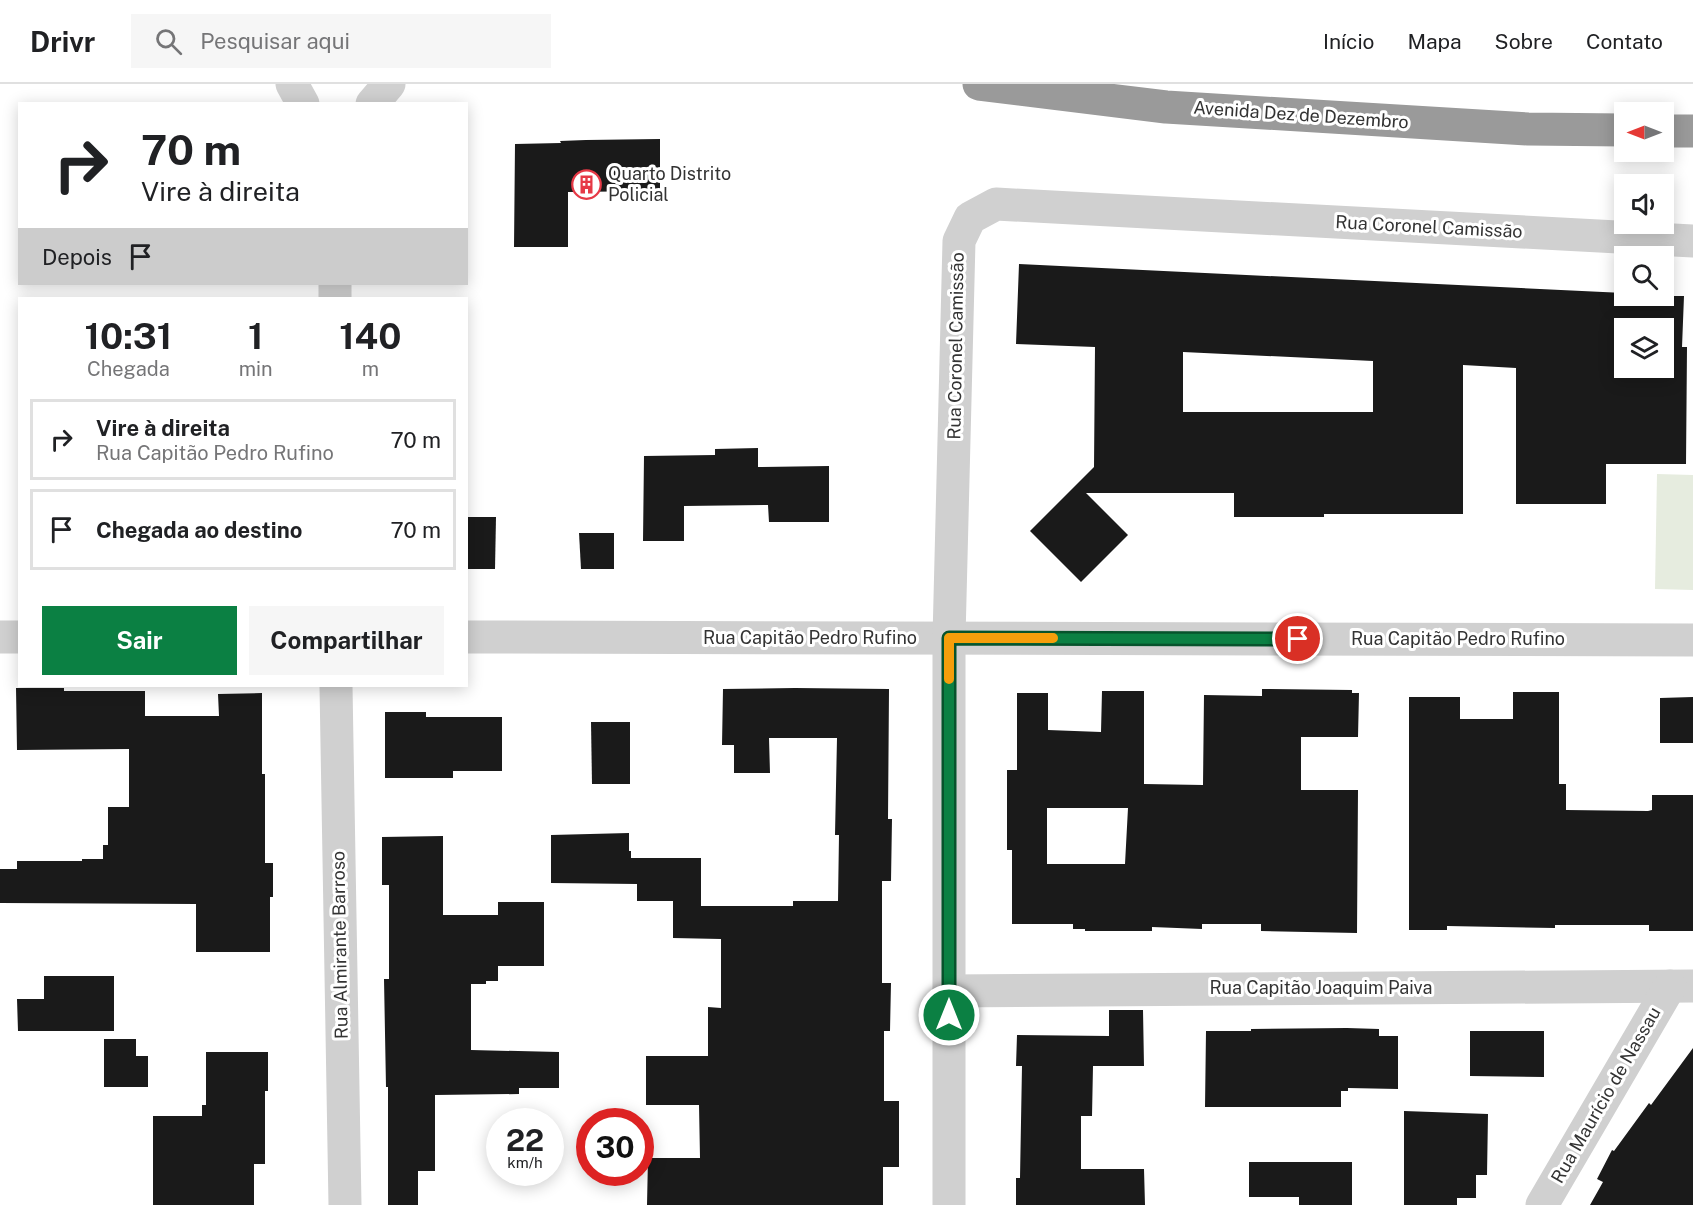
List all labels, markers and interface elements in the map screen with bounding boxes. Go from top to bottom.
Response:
search box [131,14,551,68]
text: Drivr [30,25,95,58]
icon: search [152,25,185,58]
text: Pesquisar aqui [200,28,350,54]
text: Início [1323,29,1374,54]
text: Mapa [1407,29,1462,54]
text: Sobre [1495,29,1553,54]
text: Contato [1586,29,1663,54]
street label: Avenida Dez de Dezembro [1193,97,1409,133]
north arrow [1614,102,1674,162]
map controls [1614,102,1674,378]
text: 70 m [141,125,241,174]
icon: right [42,126,120,204]
place label: Quarto Distrito Policial [608,163,731,205]
building icon: Quarto Distrito Policial [571,168,603,200]
button: sound [1614,174,1674,234]
text: Vire à direita [141,175,300,207]
street label: Rua Coronel Camissão [1335,211,1523,242]
icon: arrive [124,240,157,273]
text: Depois [42,244,112,270]
button: search [1614,246,1674,306]
street label: Rua Coronel Camissão [943,252,968,440]
text: 10:31 [85,315,172,357]
text: 1 [248,315,263,357]
text: 140 [339,315,401,357]
button: layers [1614,318,1674,378]
text: Chegada [87,357,170,381]
text: min [239,357,273,381]
text: m [362,357,379,381]
text: Vire à direita [96,415,230,441]
icon: right [45,423,78,456]
text: 70 m [390,427,441,453]
text: Rua Capitão Pedro Rufino [96,441,334,465]
icon: arrive [45,513,78,546]
text: Chegada ao destino [96,517,302,543]
text: 70 m [390,517,441,543]
button: Sair [42,606,237,675]
button: Compartilhar [249,606,444,675]
pin [1272,613,1323,664]
icon: arrive [1281,622,1314,655]
street label: Rua Capitão Pedro Rufino [703,627,917,648]
street label: Rua Capitão Pedro Rufino [1351,628,1565,649]
street label: Rua Almirante Barroso [327,851,352,1039]
street label: Rua Capitão Joaquim Paiva [1210,977,1432,998]
position arrow [917,983,981,1047]
street label: Rua Maurício de Nassau [1546,1003,1665,1187]
speed limit sign: 30 [576,1108,654,1186]
text: 22 [506,1122,544,1158]
text: km/h [507,1154,543,1171]

